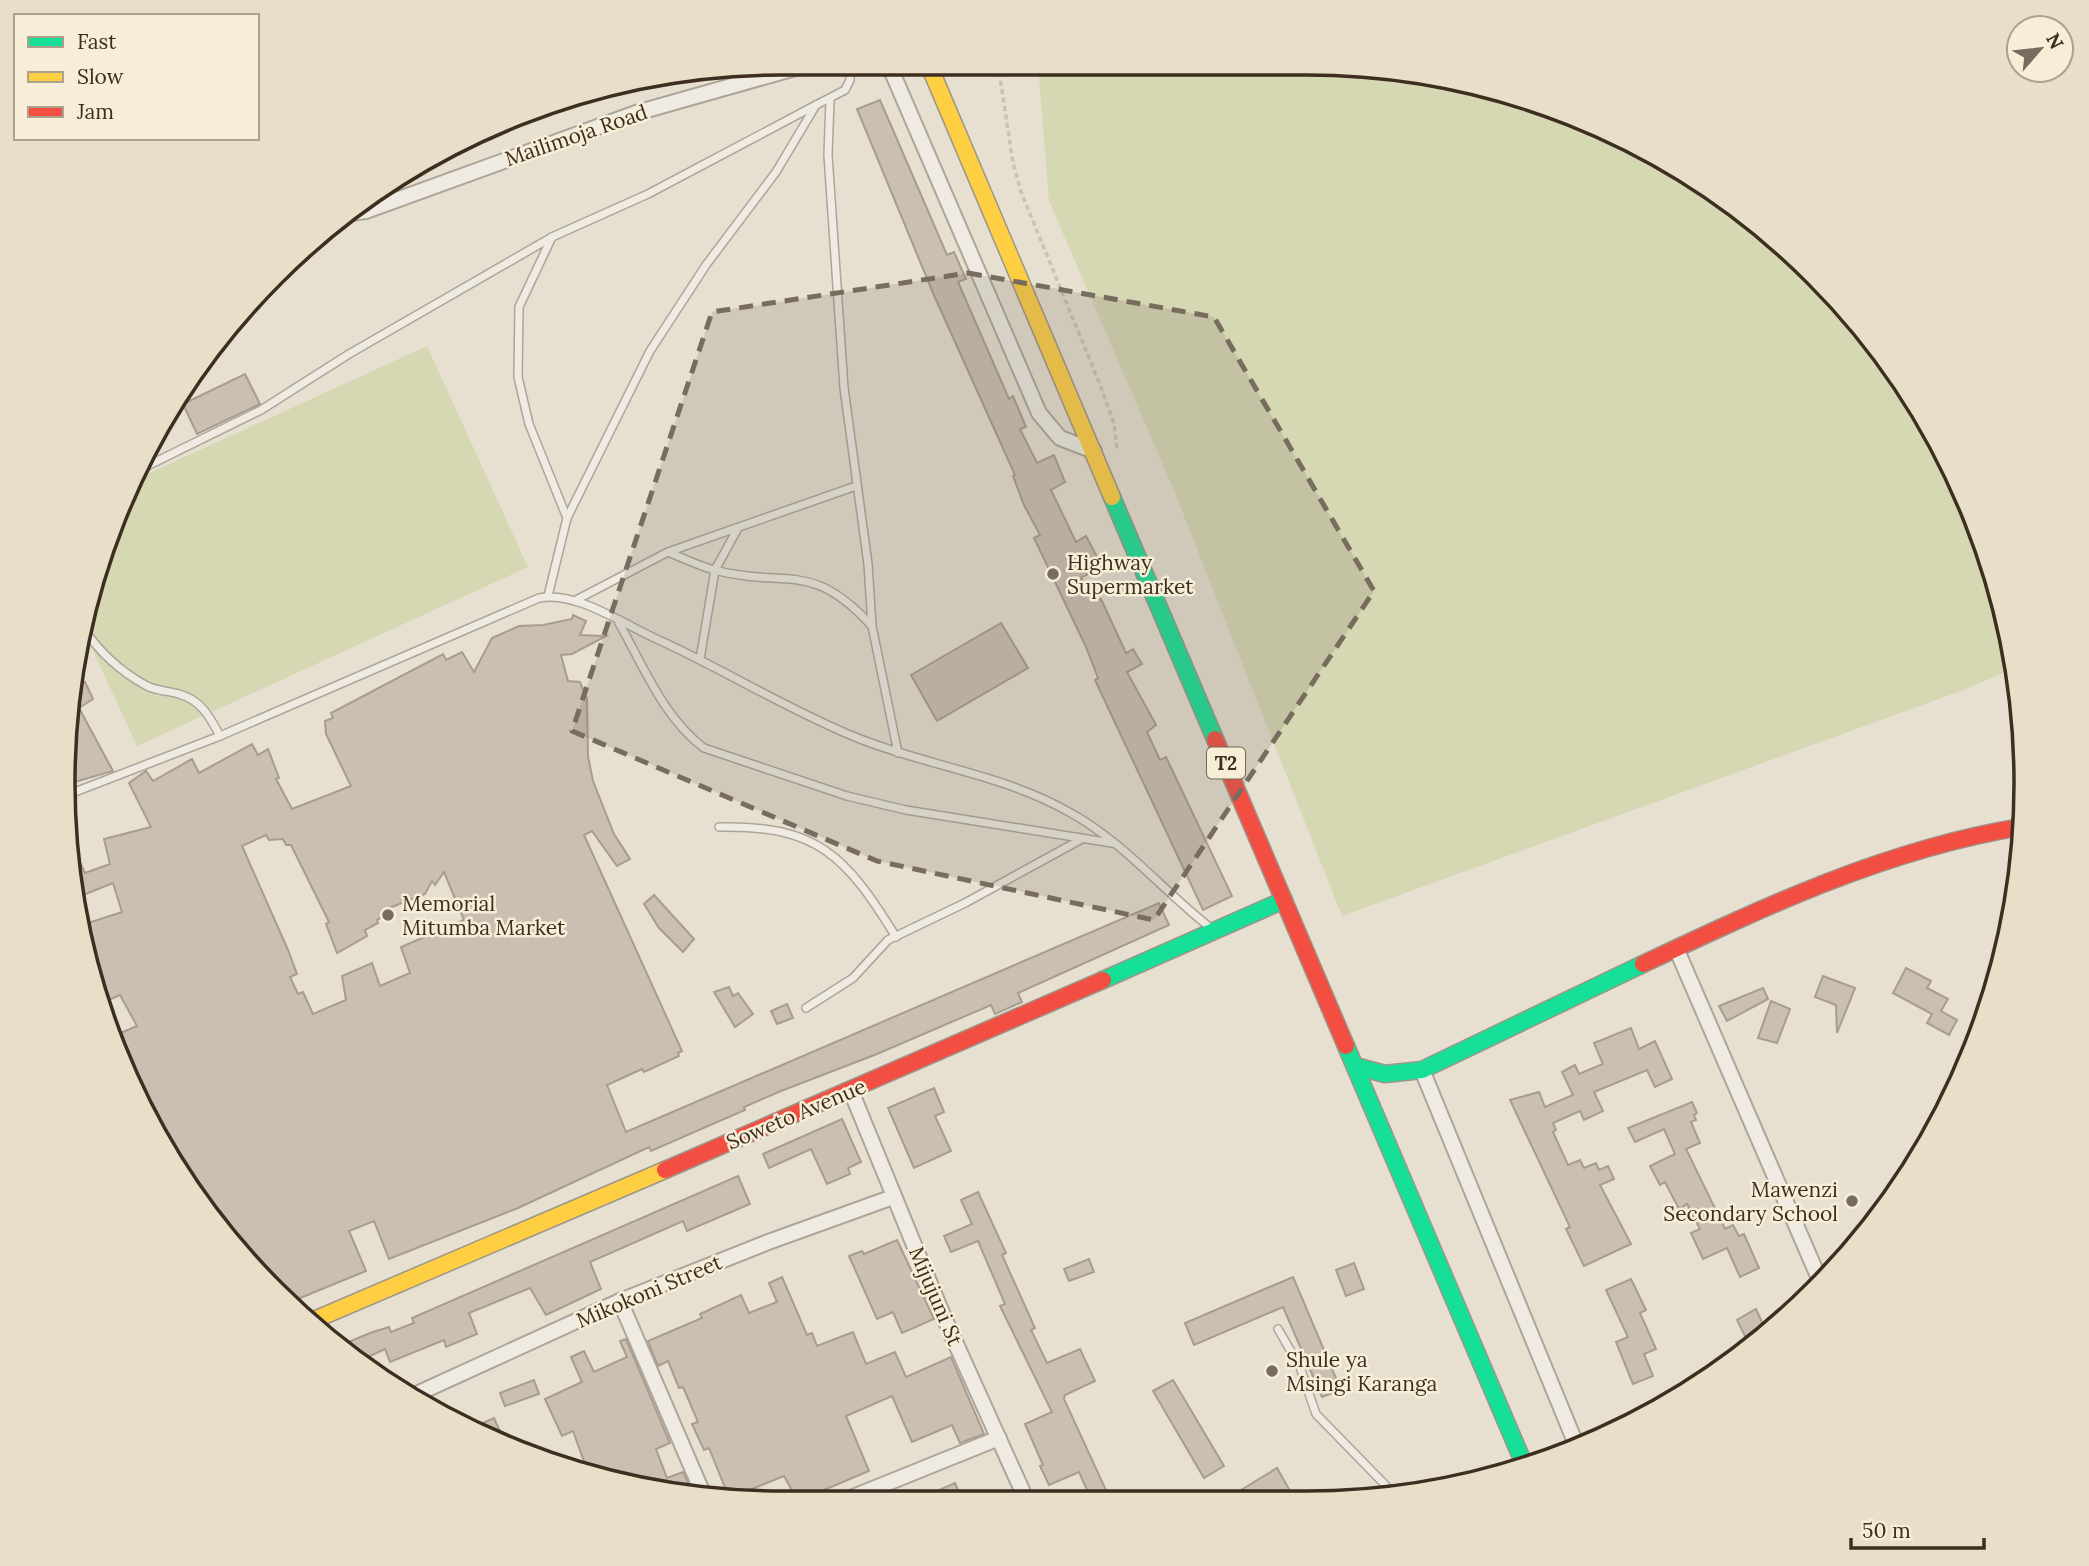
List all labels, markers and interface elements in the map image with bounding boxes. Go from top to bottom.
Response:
legend [14,14,259,140]
north arrow [2005,14,2075,84]
text: Fast [77,28,117,55]
text: N [2041,29,2069,53]
text: Slow [77,63,124,90]
text: Jam [76,98,114,125]
street label: Mailimoja Road [501,98,651,172]
place label: Highway Supermarket [1067,549,1194,600]
marker: Highway Supermarket [1045,566,1061,582]
road number: T2 [1207,748,1245,778]
place label: Memorial Mitumba Market [402,890,566,941]
marker: Memorial Mitumba Market [380,907,396,923]
street label: Soweto Avenue [722,1072,870,1156]
place label: Mawenzi Secondary School [1663,1176,1838,1227]
marker: Mawenzi Secondary School [1844,1193,1860,1209]
street label: Mijujuni St [903,1242,969,1351]
street label: Mikokoni Street [572,1248,727,1334]
place label: Shule ya Msingi Karanga [1286,1346,1438,1397]
marker: Shule ya Msingi Karanga [1264,1363,1280,1379]
scale bar [1851,1506,1984,1550]
text: 50 m [1862,1517,1911,1544]

